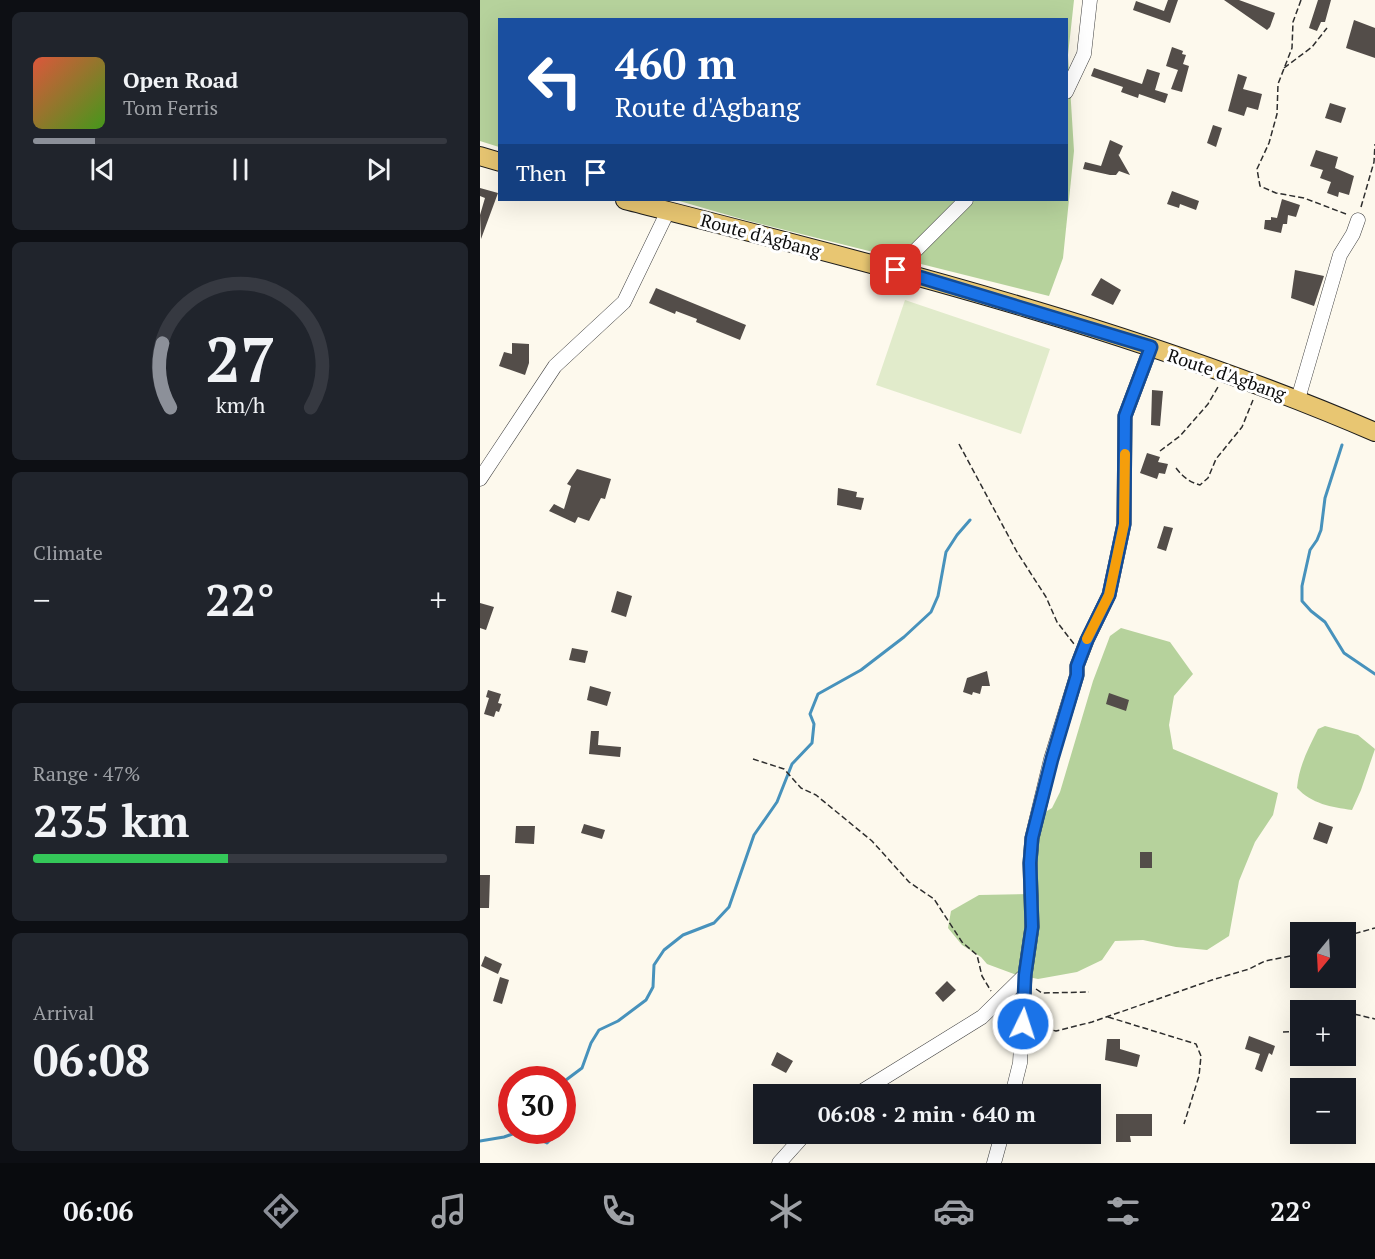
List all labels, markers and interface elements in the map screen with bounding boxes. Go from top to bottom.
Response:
text: 460 m [615,35,736,91]
icon: left [516,42,594,120]
text: Open Road [123,65,238,94]
text: Route d'Agbang [615,89,800,125]
text: Tom Ferris [123,94,218,121]
icon: previous [86,153,119,186]
icon: pause [224,153,257,186]
icon: next [362,153,395,186]
icon: arrive [579,156,612,189]
text: Then [516,158,567,187]
street label: Route d'Agbang [698,207,824,263]
pin [870,244,921,295]
icon: arrive [879,253,912,286]
text: 27 [205,317,275,400]
street label: Route d'Agbang [1165,343,1290,406]
text: km/h [215,392,265,420]
text: Climate [33,539,103,566]
text: 22° [205,569,275,629]
text: − [33,578,51,621]
text: + [429,578,447,621]
text: Range · 47% [33,760,140,787]
text: 235 km [33,790,189,850]
north arrow [1290,922,1356,988]
map controls [1290,922,1356,1144]
position arrow [991,992,1055,1056]
text: Arrival [33,999,94,1026]
button: + [1290,1000,1356,1066]
text: 06:08 [33,1029,150,1089]
speed limit sign: 30 [498,1066,576,1144]
button: − [1290,1078,1356,1144]
text: 06:08 · 2 min · 640 m [818,1099,1036,1128]
icon: directions [260,1190,302,1232]
icon: music [428,1190,470,1232]
icon: phone [597,1190,639,1232]
icon: climate [765,1190,807,1232]
icon: car [933,1190,975,1232]
icon: filters [1102,1190,1144,1232]
text: 06:06 [63,1193,133,1229]
text: 22° [1270,1193,1312,1229]

